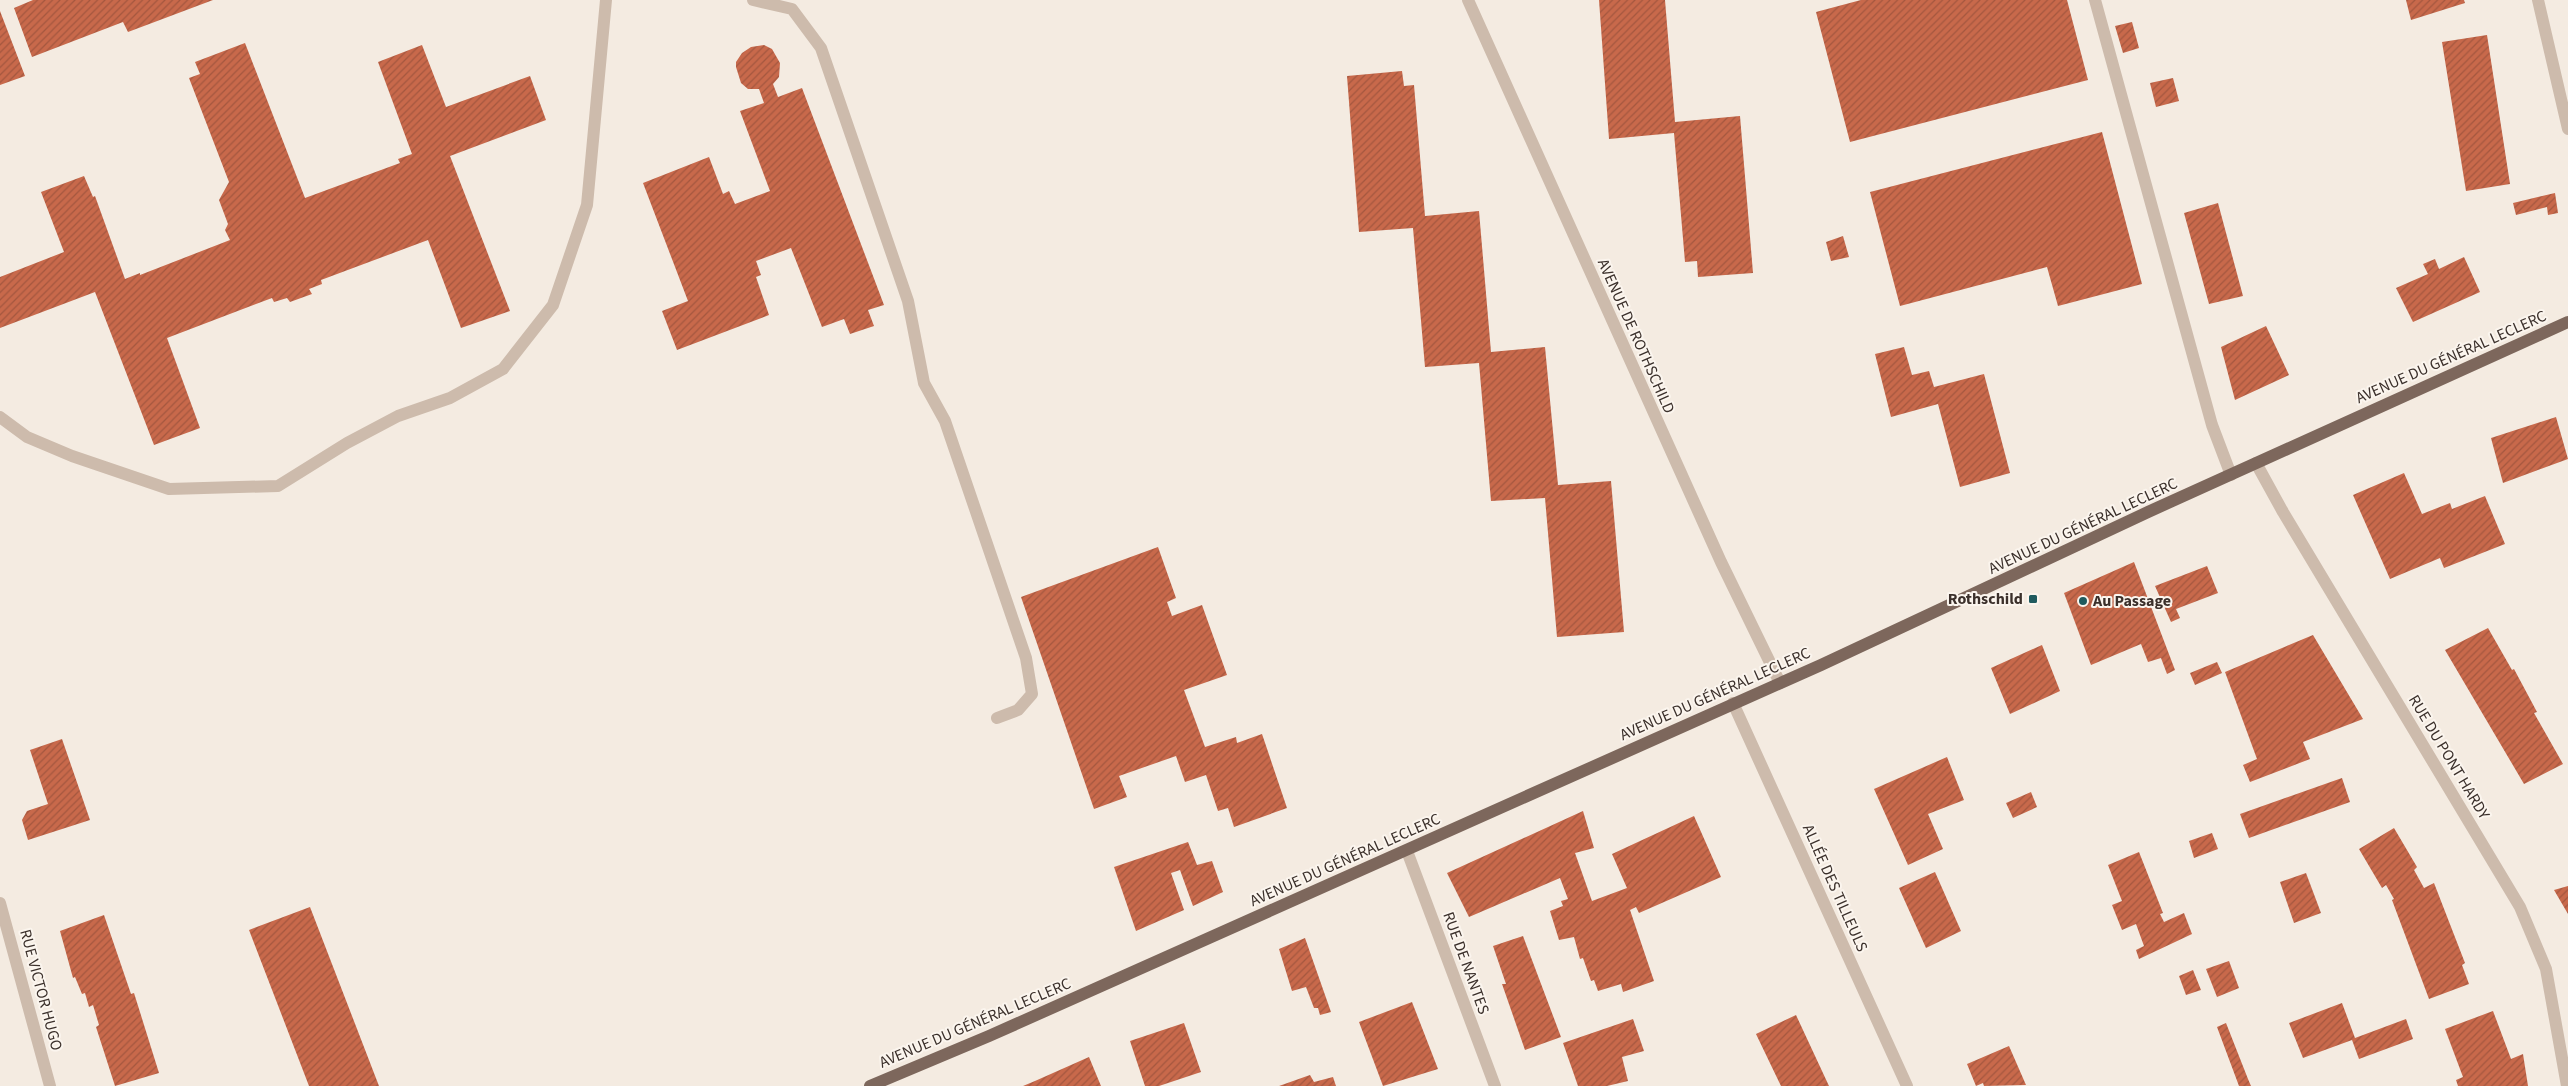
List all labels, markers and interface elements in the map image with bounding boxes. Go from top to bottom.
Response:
street label: AVENUE DE ROTHSCHILD [1592,255,1680,417]
street label: AVENUE DU GÉNÉRAL LECLERC [2352,305,2550,409]
street label: AVENUE DU GÉNÉRAL LECLERC [1985,472,2181,580]
place label: Rothschild [1948,588,2023,610]
place label: Au Passage [2092,590,2171,612]
marker: Rothschild [2027,593,2039,605]
marker: Au Passage [2077,595,2089,607]
street label: AVENUE DU GÉNÉRAL LECLERC [1616,642,1814,746]
street label: RUE DU PONT HARDY [2403,691,2495,824]
street label: AVENUE DU GÉNÉRAL LECLERC [1246,808,1444,912]
street label: ALLÉE DES TILLEULS [1797,821,1873,955]
street label: RUE DE NANTES [1437,909,1495,1017]
street label: RUE VICTOR HUGO [14,927,68,1053]
street label: AVENUE DU GÉNÉRAL LECLERC [876,973,1074,1073]

